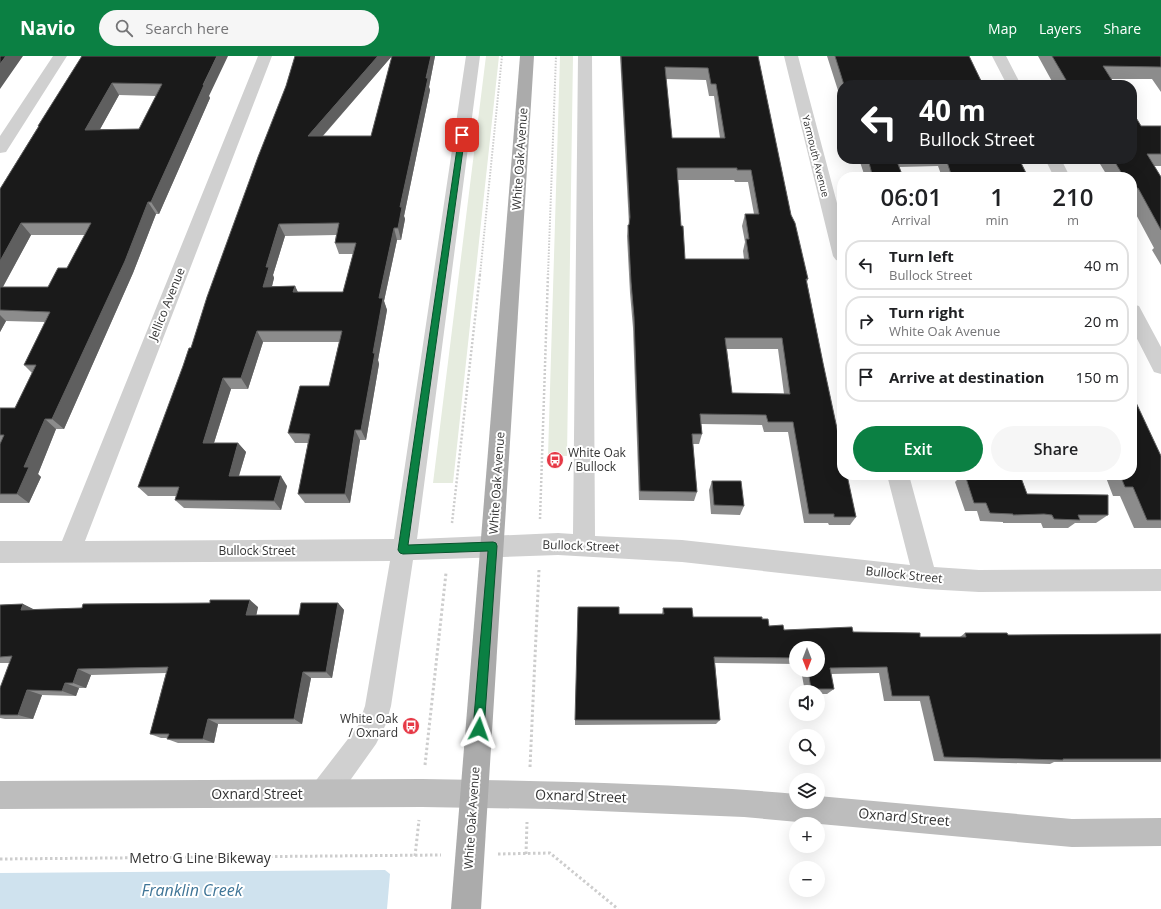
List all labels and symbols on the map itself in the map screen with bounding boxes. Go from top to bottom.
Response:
street label: White Oak Avenue [507,107,532,211]
street label: Yarmouth Avenue [799,114,833,199]
pin [445,118,479,152]
street label: Jellico Avenue [144,265,189,344]
street label: White Oak Avenue [484,431,509,535]
place label: White Oak / Bullock [568,444,627,475]
bus stop icon: White Oak / Bullock [545,450,565,470]
street label: Bullock Street [542,536,620,555]
street label: Bullock Street [218,542,296,559]
street label: Bullock Street [865,562,943,587]
north arrow [789,641,825,677]
position arrow [458,708,500,750]
place label: White Oak / Oxnard [340,710,399,741]
bus stop icon: White Oak / Oxnard [401,716,421,736]
street label: White Oak Avenue [459,766,484,870]
street label: Oxnard Street [211,784,303,803]
street label: Oxnard Street [535,784,627,807]
street label: Oxnard Street [858,803,951,830]
street label: Metro G Line Bikeway [129,848,272,867]
water label: Franklin Creek [142,879,244,901]

